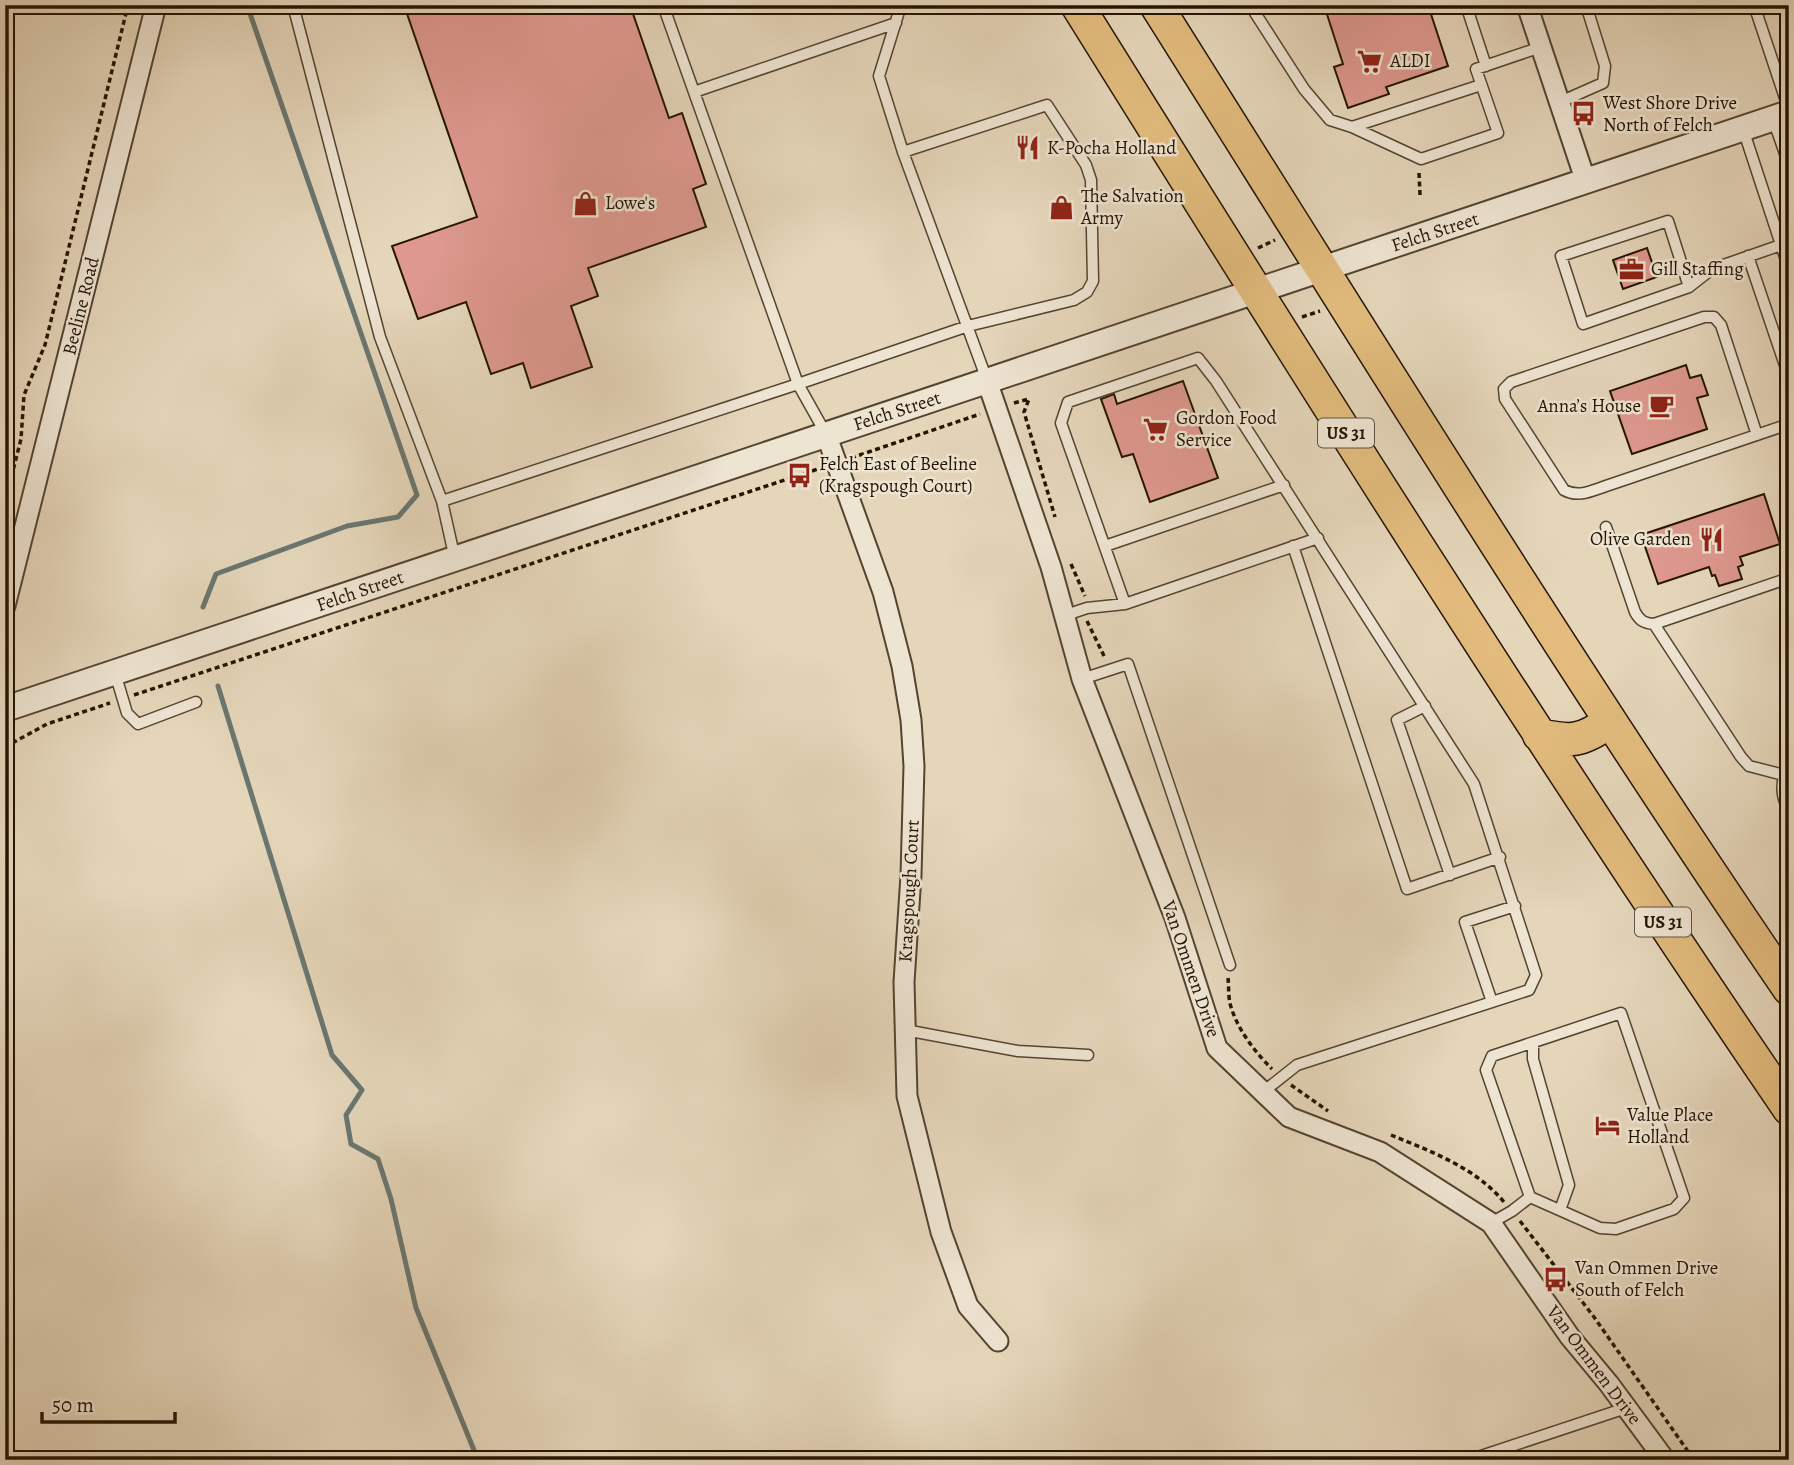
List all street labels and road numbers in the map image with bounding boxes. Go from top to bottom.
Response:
street label: Felch Street [1388,206,1482,258]
street label: Beeline Road [56,253,106,358]
street label: Felch Street [850,385,944,437]
road number: US 31 [1318,418,1374,447]
street label: Felch Street [313,564,407,618]
street label: Kragspough Court [892,819,926,963]
street label: Van Ommen Drive [1155,896,1227,1041]
road number: US 31 [1635,908,1691,937]
street label: Van Ommen Drive [1540,1299,1647,1430]

